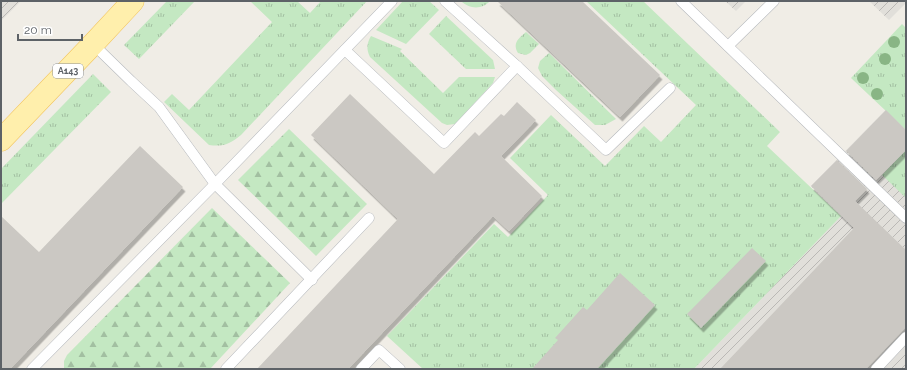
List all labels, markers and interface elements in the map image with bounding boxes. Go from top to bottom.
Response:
scale bar [18,16,82,42]
text: 20 m [24,23,52,37]
road number: А143 [53,64,83,78]

